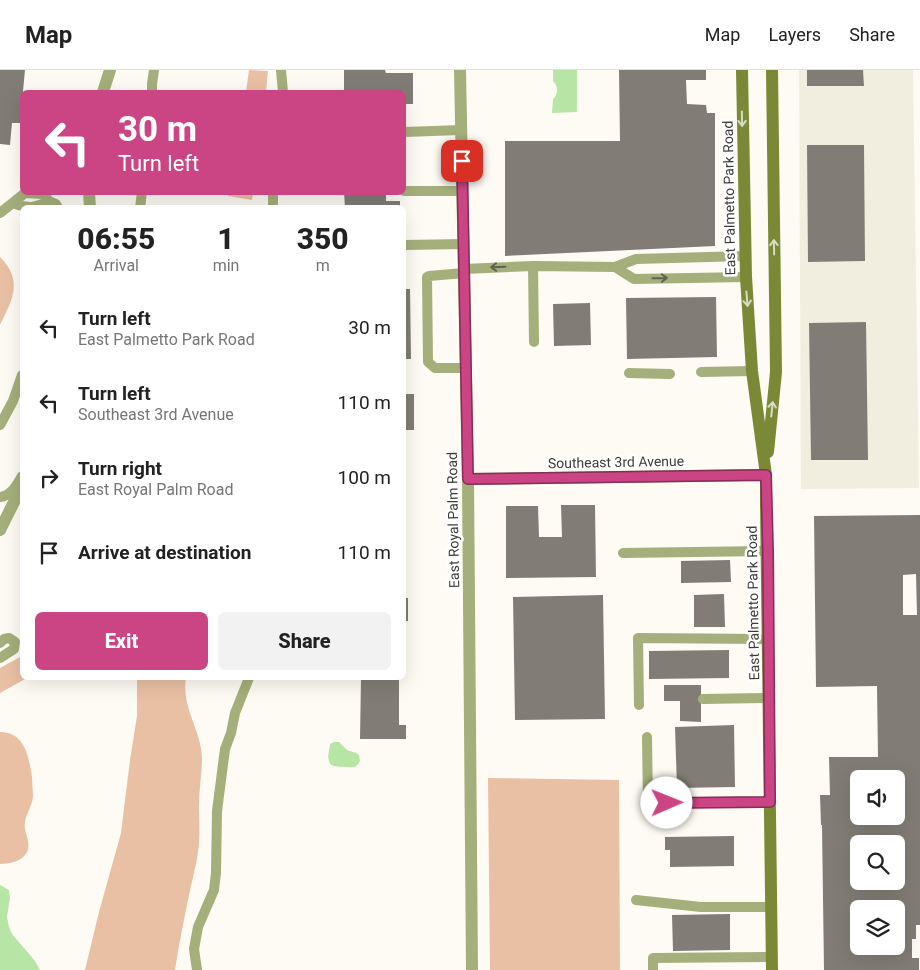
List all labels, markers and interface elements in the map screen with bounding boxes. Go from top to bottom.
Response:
text: Map [25,21,72,49]
text: Map [705,24,740,45]
text: Layers [768,24,821,45]
text: Share [849,24,895,45]
text: 30 m [118,109,197,150]
icon: left [35,110,100,175]
one-way arrow [737,110,747,126]
street label: East Palmetto Park Road [720,121,738,275]
pin [441,140,483,182]
icon: arrive [448,147,476,175]
text: Turn left [118,151,199,176]
text: 06:55 [77,221,155,256]
text: 1 [217,221,235,256]
text: 350 [297,221,349,256]
one-way arrow [769,239,779,255]
text: Arrival [94,256,139,275]
text: min [213,256,239,275]
text: m [316,256,330,275]
one-way arrow [490,263,506,272]
one-way arrow [652,274,668,283]
one-way arrow [743,290,752,306]
text: Turn left [78,307,151,330]
icon: left [35,314,63,342]
text: 30 m [348,316,391,339]
text: East Palmetto Park Road [78,330,255,349]
text: Turn left [78,382,151,405]
icon: left [35,389,63,417]
text: 110 m [338,391,391,414]
one-way arrow [767,401,777,417]
text: Southeast 3rd Avenue [78,405,234,424]
street label: East Royal Palm Road [444,452,462,588]
street label: Southeast 3rd Avenue [548,453,684,471]
text: Turn right [78,457,162,480]
icon: right [35,464,63,492]
text: 100 m [338,466,391,489]
text: East Royal Palm Road [78,480,233,499]
street label: East Palmetto Park Road [744,526,762,680]
icon: arrive [35,539,63,567]
text: Arrive at destination [78,541,251,564]
text: 110 m [338,541,391,564]
button: Exit [35,612,208,670]
button: Share [218,612,391,670]
map controls [850,770,905,955]
button: sound [850,770,905,825]
position arrow [640,776,692,828]
button: search [850,835,905,890]
button: layers [850,900,905,955]

